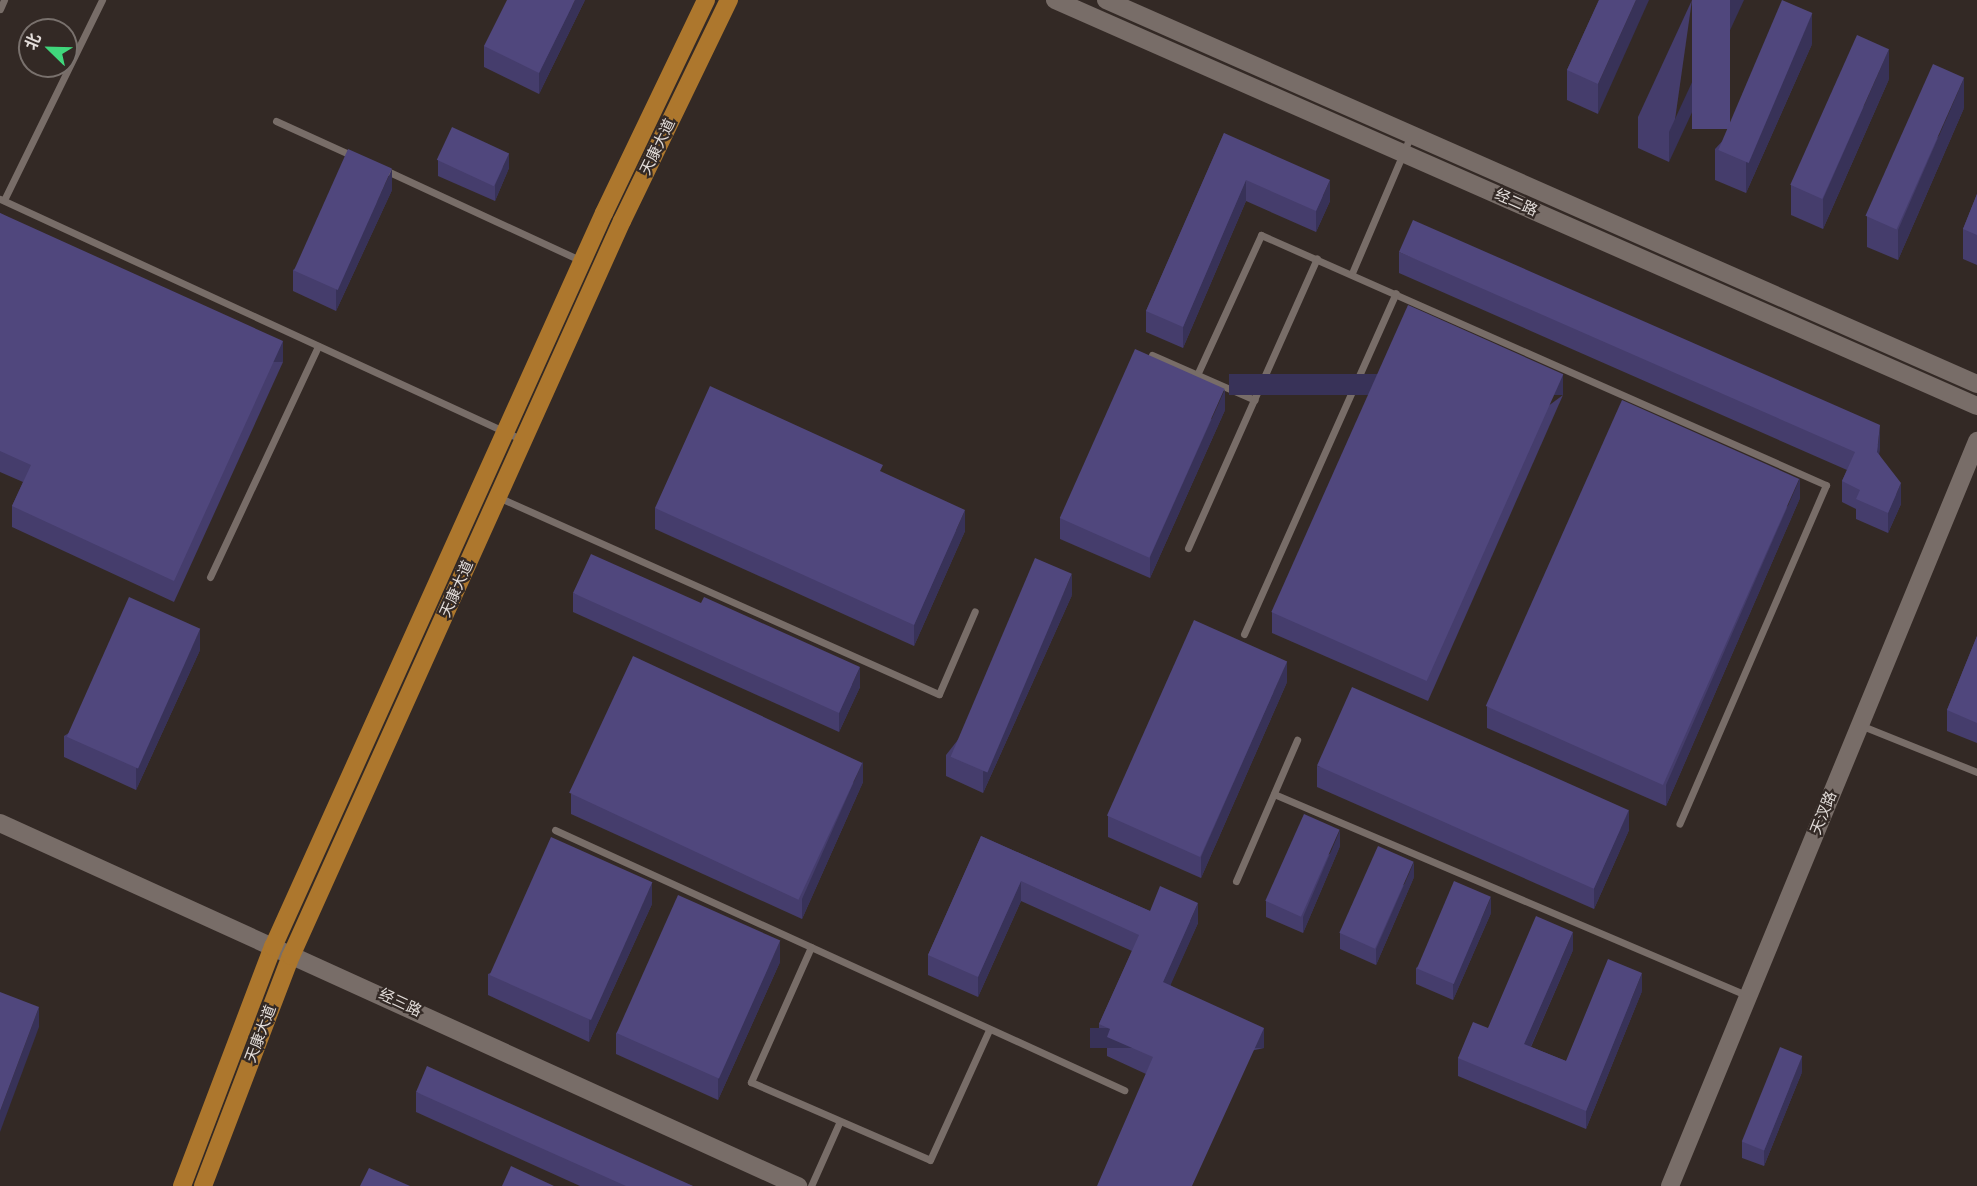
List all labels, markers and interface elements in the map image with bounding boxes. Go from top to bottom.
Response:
north arrow [18,18,78,78]
text: 北 [21,30,45,53]
street label: 天康大道 [637,116,679,178]
street label: 经二路 [1492,186,1540,220]
street label: 天康大道 [437,558,477,620]
street label: 天汊路 [1807,789,1841,837]
street label: 经三路 [376,985,424,1021]
street label: 天康大道 [242,1003,280,1065]

